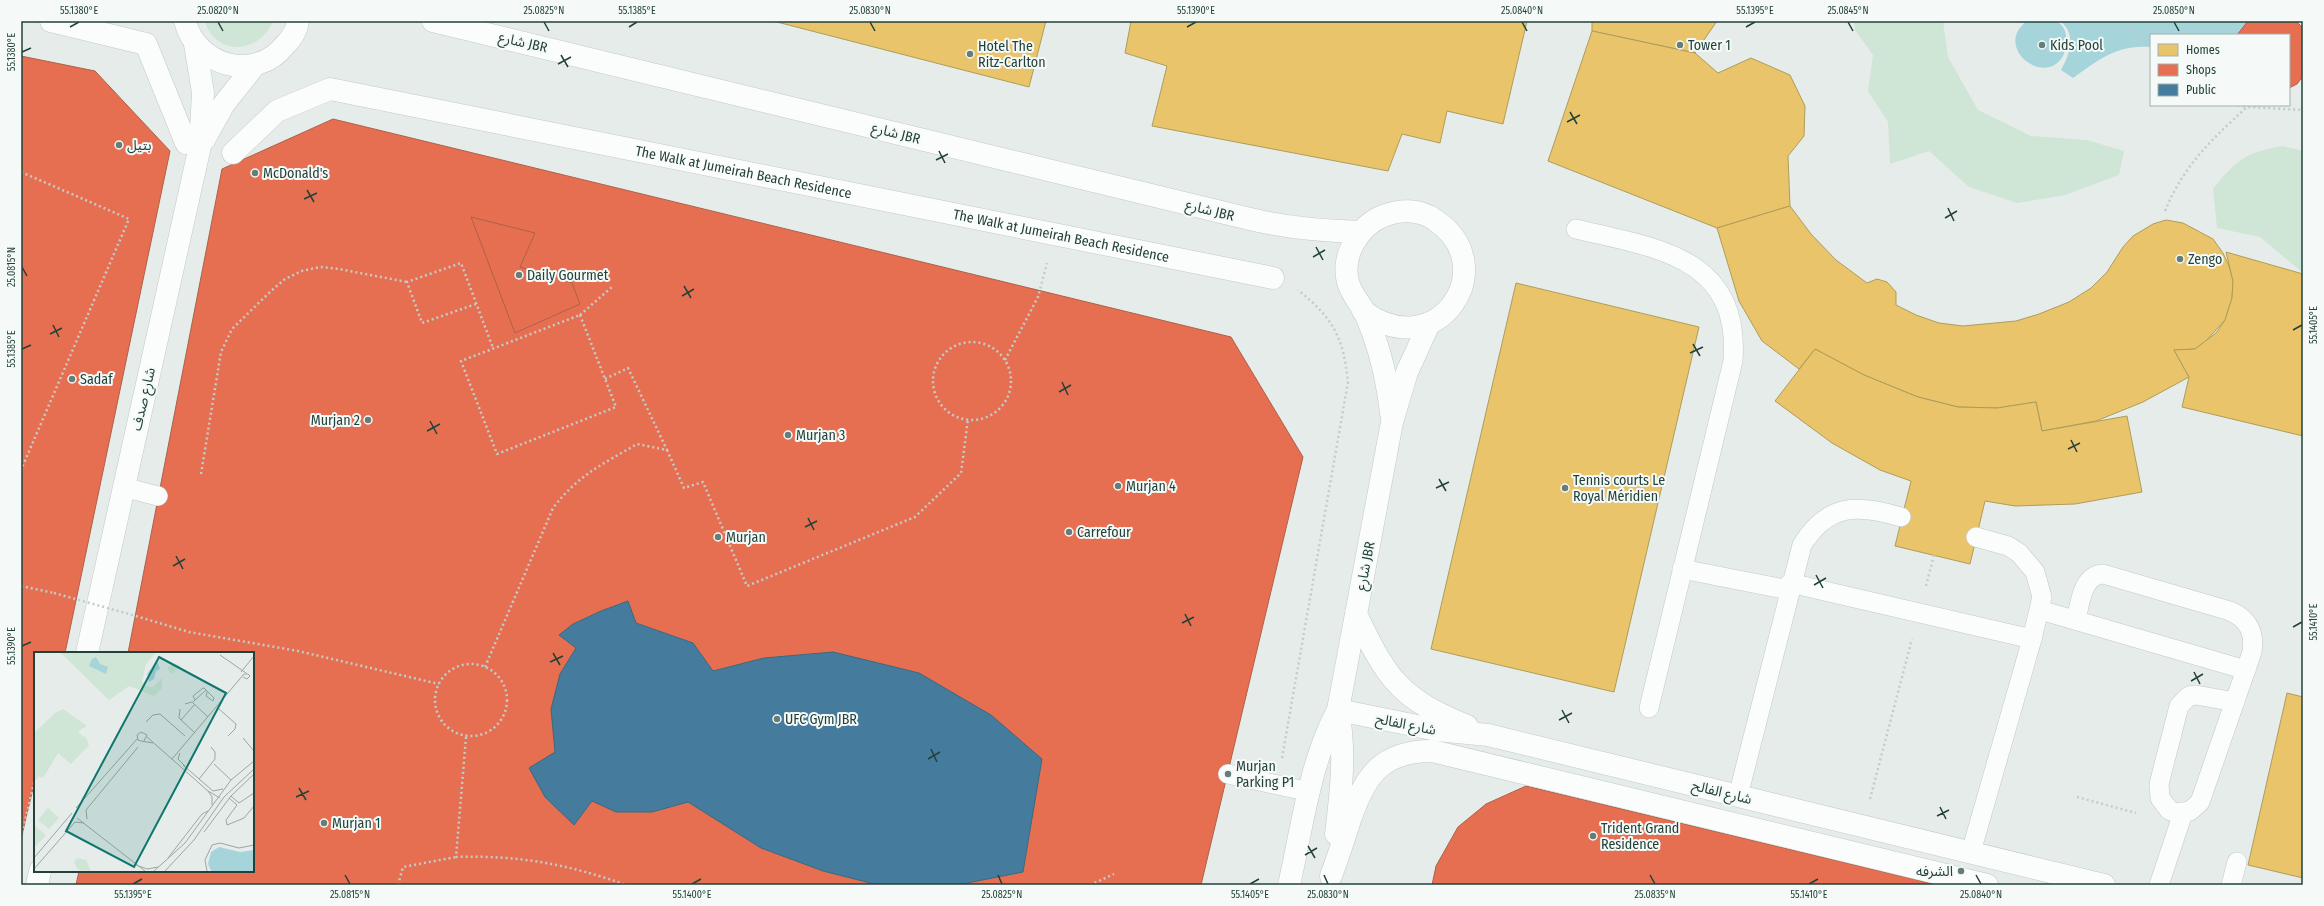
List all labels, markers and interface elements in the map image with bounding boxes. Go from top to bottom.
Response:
text: 55.1380°E [60,5,98,17]
text: 25.0820°N [197,5,239,17]
text: 25.0825°N [524,5,564,17]
text: 55.1385°E [618,5,656,17]
text: 25.0830°N [849,5,891,17]
text: 55.1390°E [1177,5,1215,17]
text: 25.0840°N [1501,5,1543,17]
text: 55.1395°E [1736,5,1774,17]
text: 25.0845°N [1827,5,1869,17]
text: 25.0850°N [2153,5,2195,17]
street label: شارع JBR [496,29,549,58]
text: 55.1380°E [6,33,18,71]
legend [2150,34,2290,106]
place label: Tower 1 [1688,37,1731,54]
place label: Kids Pool [2050,37,2103,54]
place label: Hotel The Ritz-Carlton [978,38,1046,71]
marker: Tower 1 [1675,40,1685,50]
marker: Kids Pool [2037,40,2047,50]
text: Homes [2186,43,2220,57]
marker: Hotel The Ritz-Carlton [965,49,975,59]
text: Shops [2186,63,2216,77]
text: Public [2186,83,2216,97]
street label: شارع JBR [869,119,922,150]
place label: بتيل [127,137,152,154]
marker: بتيل [114,140,124,150]
street label: The Walk at Jumeirah Beach Residence [634,142,853,202]
place label: McDonald's [263,165,328,182]
marker: McDonald's [250,168,260,178]
street label: شارع JBR [1183,196,1236,227]
street label: The Walk at Jumeirah Beach Residence [952,206,1171,266]
text: 25.0815°N [6,247,18,287]
place label: Zengo [2188,251,2222,268]
marker: Zengo [2175,254,2185,264]
place label: Daily Gourmet [527,267,609,284]
marker: Daily Gourmet [514,270,524,280]
text: 55.1405°E [2308,306,2320,344]
text: 55.1385°E [6,330,18,368]
street label: شارع صدف [128,366,161,433]
place label: Sadaf [80,371,114,388]
marker: Sadaf [67,374,77,384]
place label: Murjan 2 [311,412,360,429]
marker: Murjan 2 [363,415,373,425]
place label: Murjan 3 [796,427,845,444]
marker: Murjan 3 [783,430,793,440]
place label: Tennis courts Le Royal Méridien [1573,472,1665,505]
place label: Murjan 4 [1126,478,1176,495]
marker: Murjan 4 [1113,481,1123,491]
marker: Tennis courts Le Royal Méridien [1560,483,1570,493]
place label: Carrefour [1077,524,1131,541]
marker: Carrefour [1064,527,1074,537]
place label: Murjan [726,529,766,546]
marker: Murjan [713,532,723,542]
street label: شارع JBR [1352,540,1381,592]
text: 55.1410°E [2308,603,2320,640]
text: 55.1390°E [6,627,18,665]
inset map [34,652,254,872]
street label: شارع الفالح [1374,710,1438,741]
place label: UFC Gym JBR [785,711,857,728]
marker: UFC Gym JBR [772,714,782,724]
place label: Murjan Parking P1 [1236,758,1294,791]
marker: Murjan Parking P1 [1223,769,1233,779]
street label: شارع الفالح [1690,777,1754,810]
place label: Murjan 1 [332,815,381,832]
marker: Murjan 1 [319,818,329,828]
place label: Trident Grand Residence [1601,820,1679,853]
marker: Trident Grand Residence [1588,831,1598,841]
place label: الشرفه [1916,863,1953,880]
marker: الشرفه [1956,866,1966,876]
text: 55.1395°E [114,889,152,901]
text: 25.0815°N [330,889,370,901]
text: 55.1400°E [673,889,712,901]
text: 25.0825°N [982,889,1022,901]
text: 55.1405°E [1231,889,1269,901]
text: 25.0830°N [1307,889,1349,901]
text: 25.0835°N [1635,889,1675,901]
text: 55.1410°E [1791,889,1828,901]
text: 25.0840°N [1960,889,2002,901]

